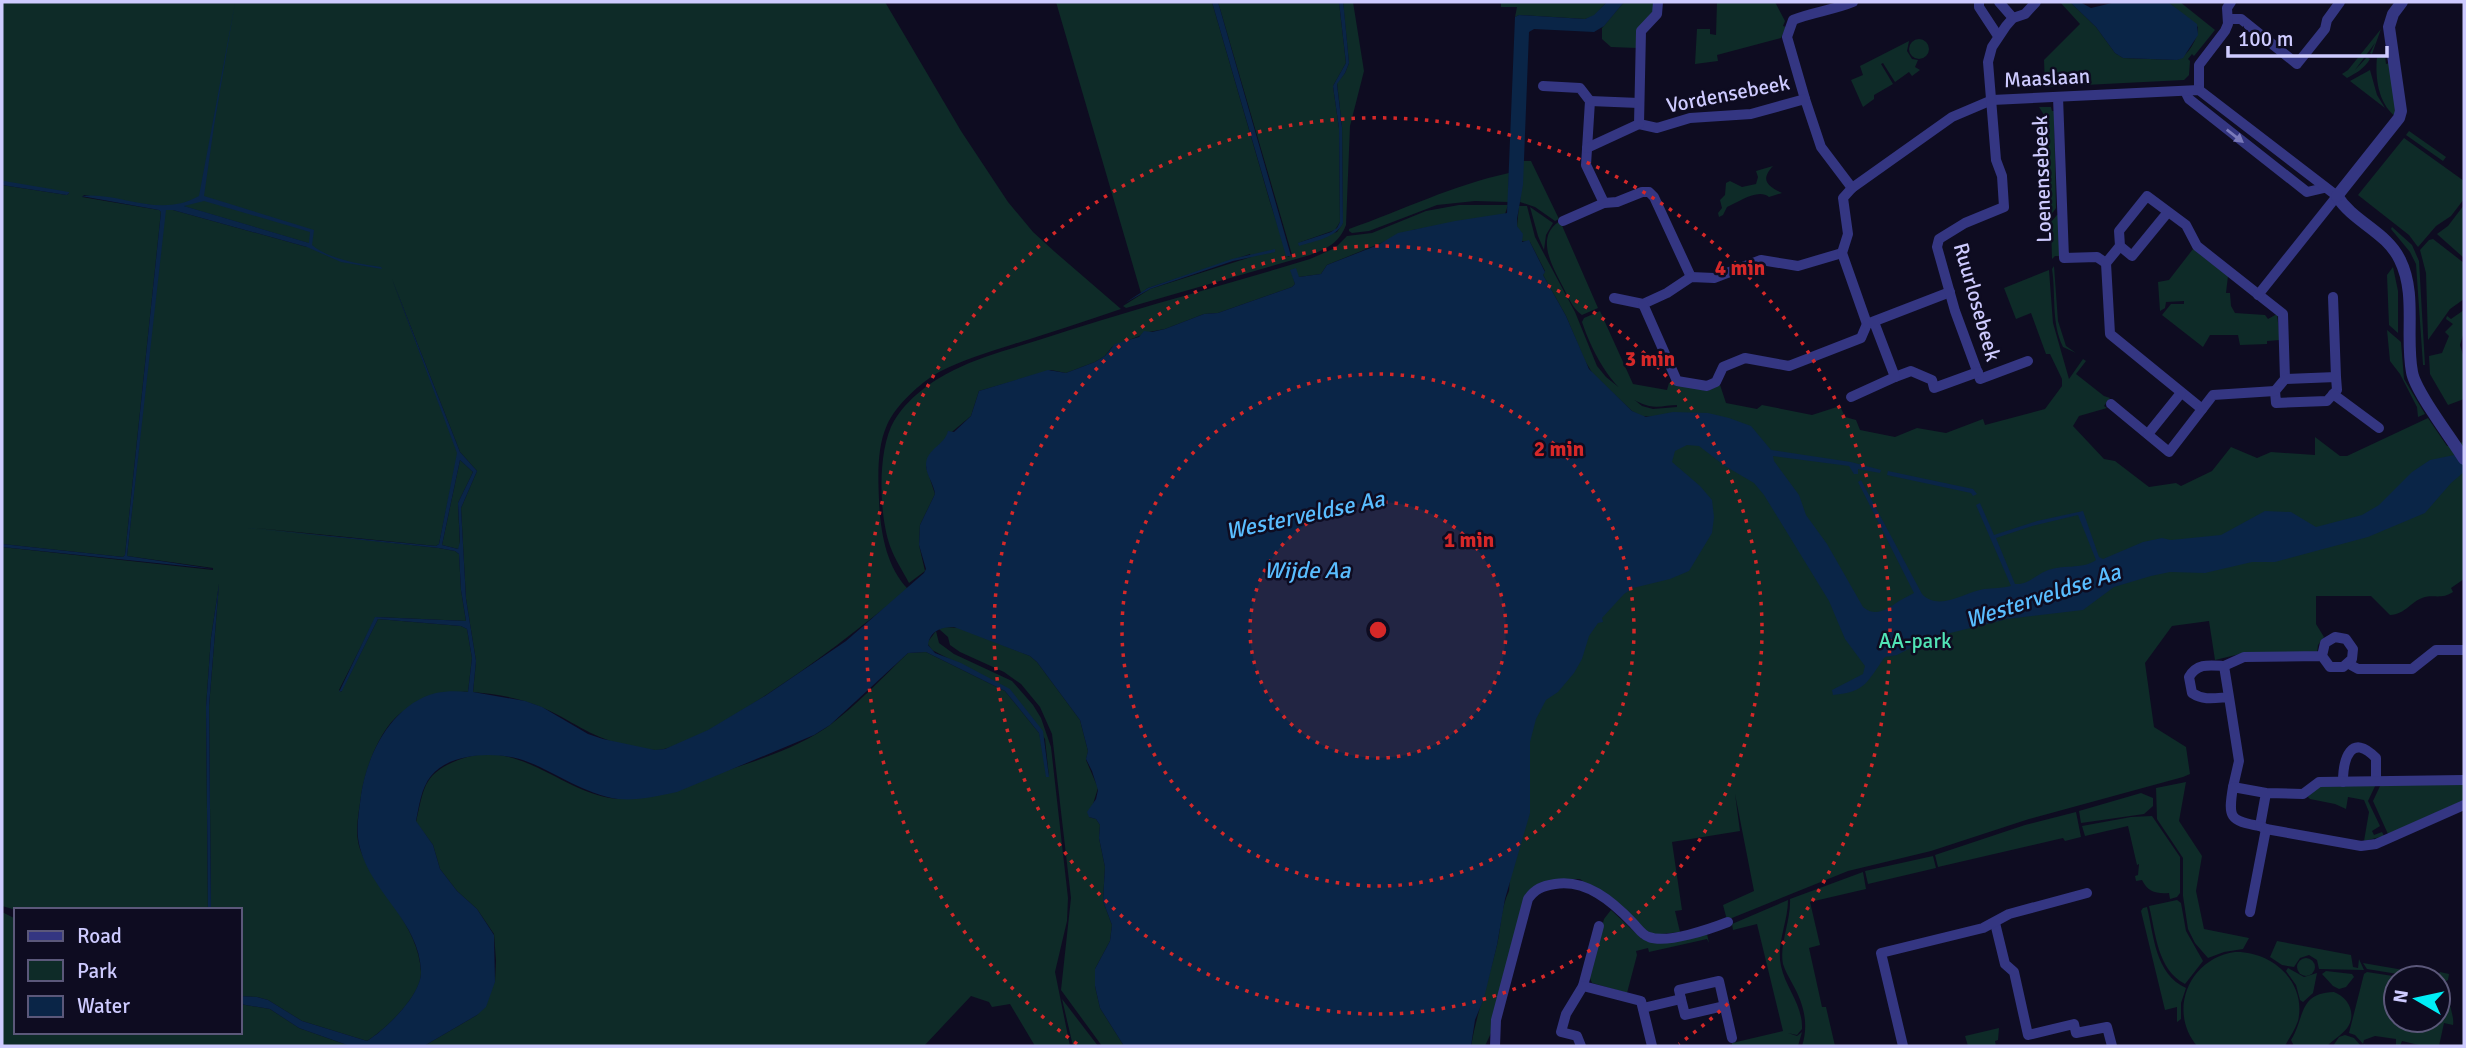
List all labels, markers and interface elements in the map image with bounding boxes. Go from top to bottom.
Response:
scale bar [2228,14,2387,58]
text: 100 m [2238,26,2293,52]
street label: Maaslaan [2003,63,2091,93]
street label: Vordensebeek [1664,69,1792,119]
street label: Loenensebeek [2027,114,2057,243]
one-way arrow [2226,128,2244,143]
street label: Ruurlosebeek [1948,240,2006,365]
text: 4 min [1715,255,1765,281]
text: 3 min [1625,346,1675,372]
text: 2 min [1534,436,1584,462]
water label: Westerveldse Aa [1223,484,1388,546]
text: 1 min [1444,527,1494,553]
water label: Wijde Aa [1264,556,1352,585]
water label: Westerveldse Aa [1962,557,2126,635]
centre of rings [1366,618,1390,642]
park label: AA-park [1878,628,1952,654]
legend [14,908,242,1034]
text: Road [77,923,122,949]
text: Park [77,958,118,984]
north arrow [2382,964,2452,1034]
text: N [2388,988,2414,1005]
text: Water [77,993,130,1019]

